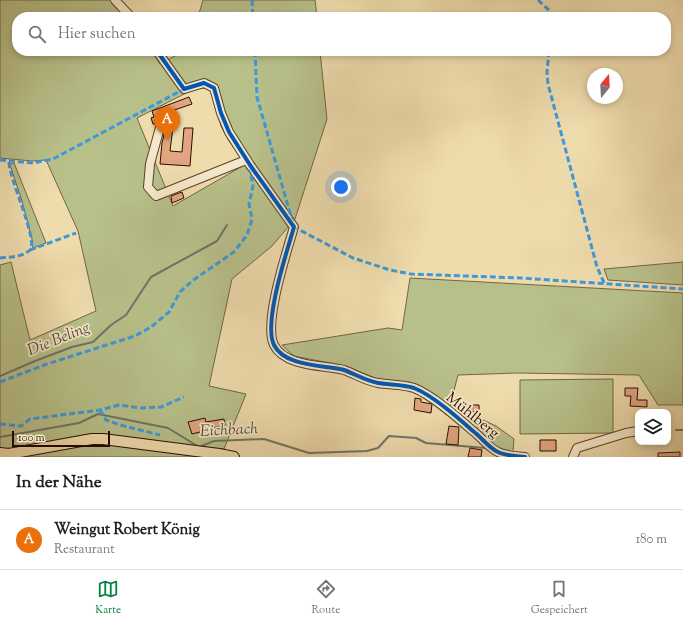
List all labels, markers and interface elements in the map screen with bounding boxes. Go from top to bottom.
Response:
search box [12,12,671,56]
icon: search [26,23,48,45]
text: Hier suchen [58,24,136,45]
north arrow [587,68,623,104]
pin: A [154,107,180,140]
your location [331,177,351,197]
water label: Die Beling [24,317,94,363]
street label: Mühlberg [441,388,503,444]
map controls [635,409,671,445]
button: layers [635,409,671,445]
water label: Eichbach [199,418,259,444]
scale bar [12,429,110,448]
text: 100 m [18,430,45,446]
text: In der Nähe [16,471,102,495]
text: Weingut Robert König [54,520,200,541]
text: A [24,531,34,549]
text: 180 m [636,531,667,549]
text: Restaurant [54,541,115,559]
tab: Karte [95,578,121,618]
tab: Route [312,578,340,618]
tab: Gespeichert [531,578,588,618]

